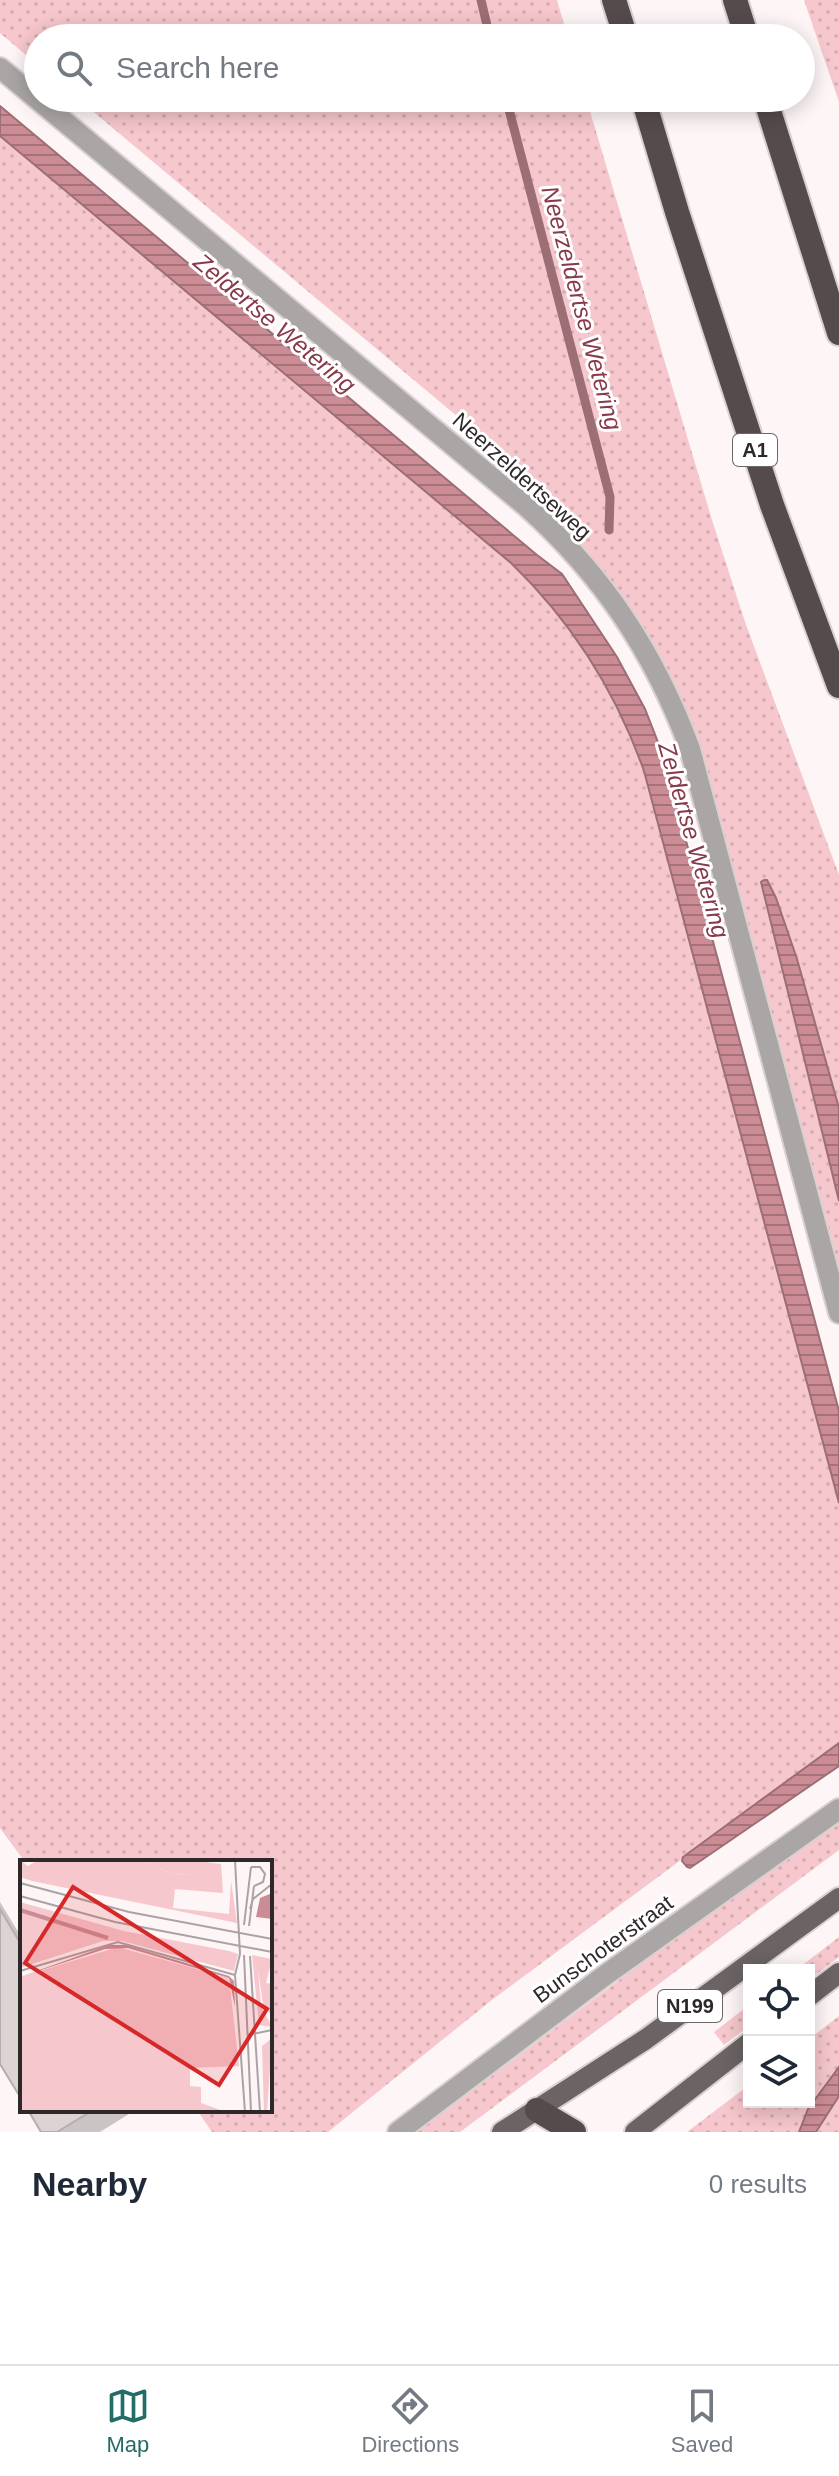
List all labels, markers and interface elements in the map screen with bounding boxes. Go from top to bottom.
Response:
search box [24,24,815,112]
icon: search [52,46,96,90]
text: Search here [116,51,279,84]
water label: Neerzeldertse Wetering [536,183,628,434]
water label: Zeldertse Wetering [188,247,362,399]
street label: Neerzeldertseweg [448,407,596,545]
road number: A1 [733,434,777,466]
water label: Zeldertse Wetering [653,738,735,942]
inset map [20,1860,272,2112]
street label: Bunschoterstraat [528,1890,678,2008]
map controls [743,1964,815,2108]
button: locate [743,1964,815,2036]
road number: N199 [658,1990,722,2022]
button: layers [743,2036,815,2108]
text: Nearby [32,2165,147,2203]
text: 0 results [709,2169,807,2199]
tab: Map [106,2384,150,2458]
tab: Directions [361,2384,459,2458]
tab: Saved [671,2384,733,2458]

